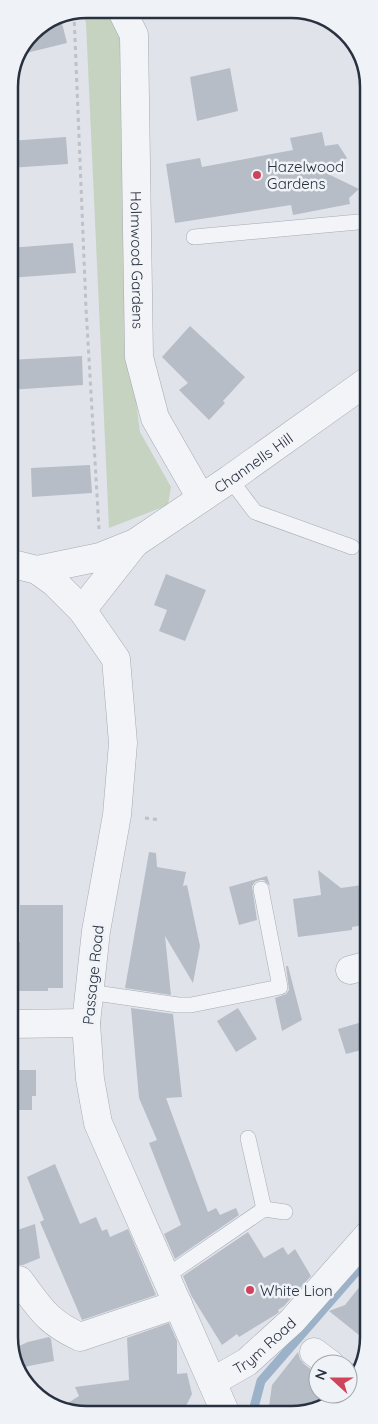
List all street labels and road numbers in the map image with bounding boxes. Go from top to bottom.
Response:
street label: Holmwood Gardens [127,191,148,329]
street label: Channells Hill [210,428,296,497]
street label: Passage Road [78,924,108,1026]
street label: Trym Road [229,1313,300,1378]

